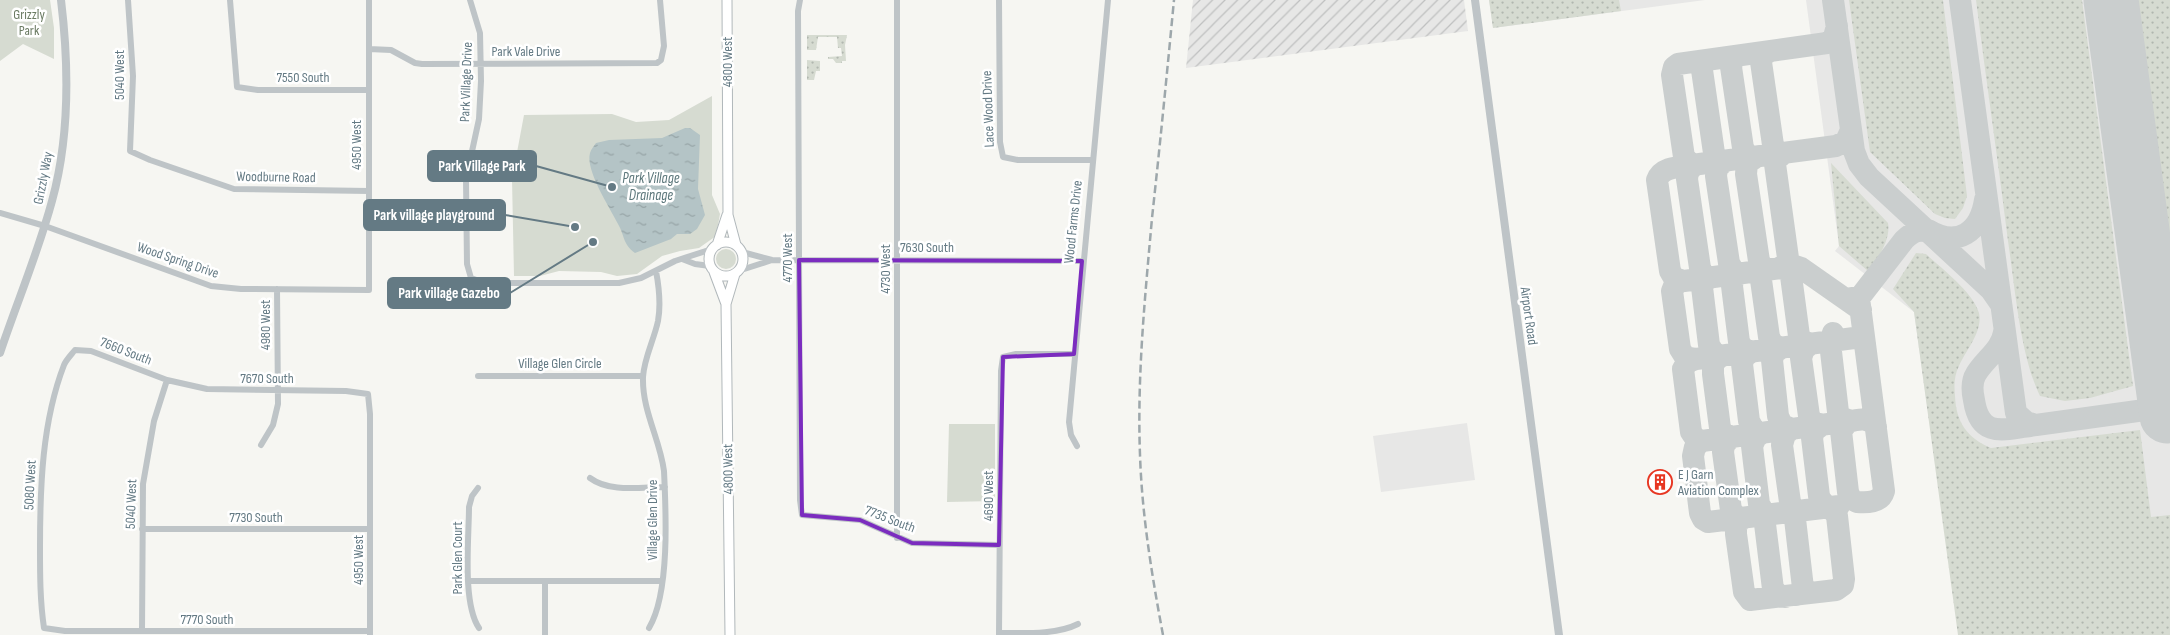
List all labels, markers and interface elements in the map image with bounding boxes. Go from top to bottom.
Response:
park label: Grizzly Park [13,6,45,39]
street label: 4800 West [719,37,736,87]
street label: Park Village Drive [456,42,476,122]
street label: Park Vale Drive [492,43,560,60]
street label: 5040 West [111,50,128,100]
street label: 7550 South [276,69,330,86]
street label: Lace Wood Drive [978,70,998,148]
street label: 4950 West [348,120,365,170]
street label: Grizzly Way [30,150,57,206]
callout: Park Village Park [428,151,536,181]
text: Park Village Park [438,157,526,176]
street label: Woodburne Road [236,168,316,186]
water label: Park Village Drainage [622,169,680,205]
street label: Wood Farms Drive [1060,179,1086,265]
callout: Park village playground [364,200,505,230]
text: Park village playground [373,206,495,225]
street label: 4770 West [779,233,796,283]
street label: Wood Spring Drive [135,238,221,282]
street label: 7630 South [900,239,954,256]
street label: 4730 West [877,244,894,294]
callout: Park village Gazebo [388,278,510,308]
text: Park village Gazebo [398,284,500,303]
street label: Airport Road [1516,285,1541,346]
street label: 4980 West [257,300,274,350]
street label: 7660 South [98,333,154,369]
street label: Village Glen Circle [518,355,602,372]
street label: 7670 South [240,370,294,387]
street label: 4800 West [719,444,737,494]
street label: 5080 West [20,459,40,511]
place label: E J Garn Aviation Complex [1677,466,1760,499]
building icon: E J Garn Aviation Complex [1647,469,1673,495]
street label: 4690 West [980,471,997,521]
street label: 5040 West [122,479,140,529]
street label: Village Glen Drive [644,480,661,560]
street label: 7735 South [862,502,918,536]
street label: 7730 South [229,509,283,526]
street label: Park Glen Court [449,522,466,594]
street label: 4950 West [350,535,367,585]
street label: 7770 South [180,611,234,628]

